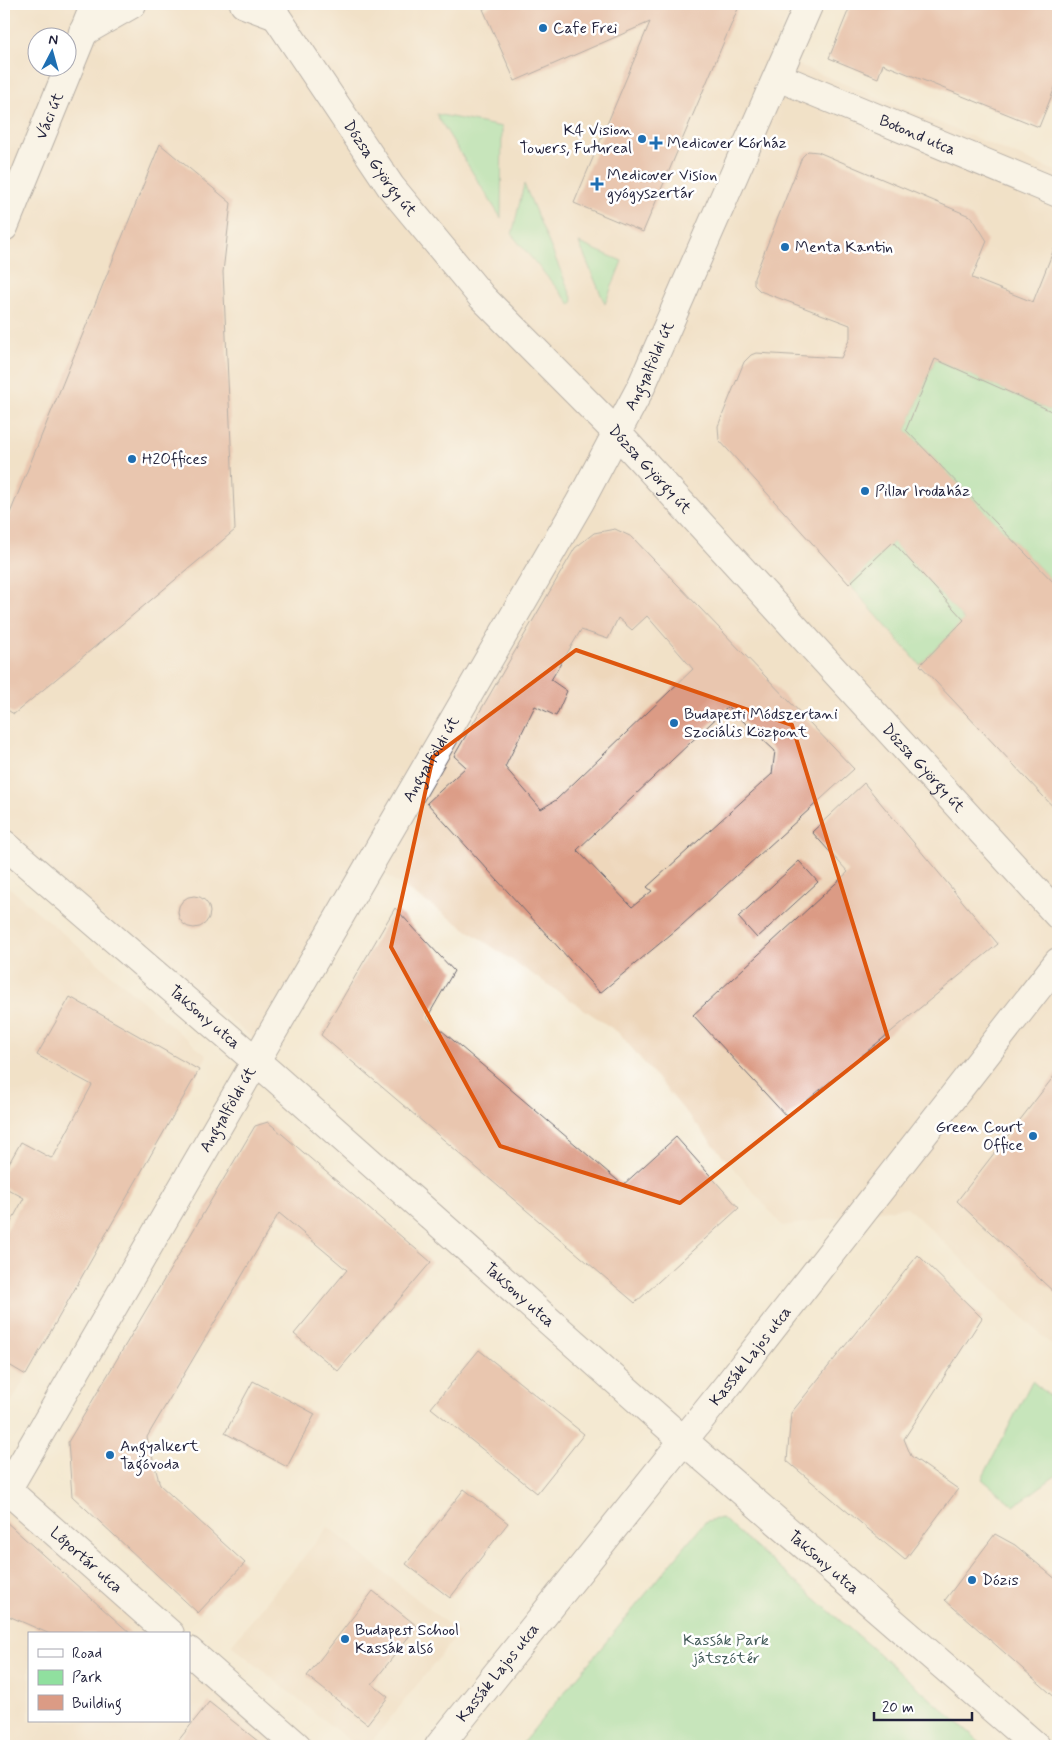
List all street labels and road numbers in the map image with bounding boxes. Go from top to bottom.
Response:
street label: Váci út [30,89,69,143]
street label: Botond utca [876,110,959,160]
street label: Dózsa György út [339,116,422,221]
street label: Angyalföldi út [620,318,679,414]
street label: Dózsa György út [604,420,697,519]
street label: Angyalföldi út [398,712,464,806]
street label: Dózsa György út [877,719,970,817]
street label: Taksony utca [165,980,245,1054]
street label: Angyalföldi út [195,1062,261,1156]
street label: Taksony utca [480,1258,559,1332]
street label: Kassák Lajos utca [705,1302,796,1410]
street label: Lőportár utca [46,1522,127,1598]
street label: Taksony utca [784,1525,864,1599]
street label: Kassák Lajos utca [452,1619,544,1726]

